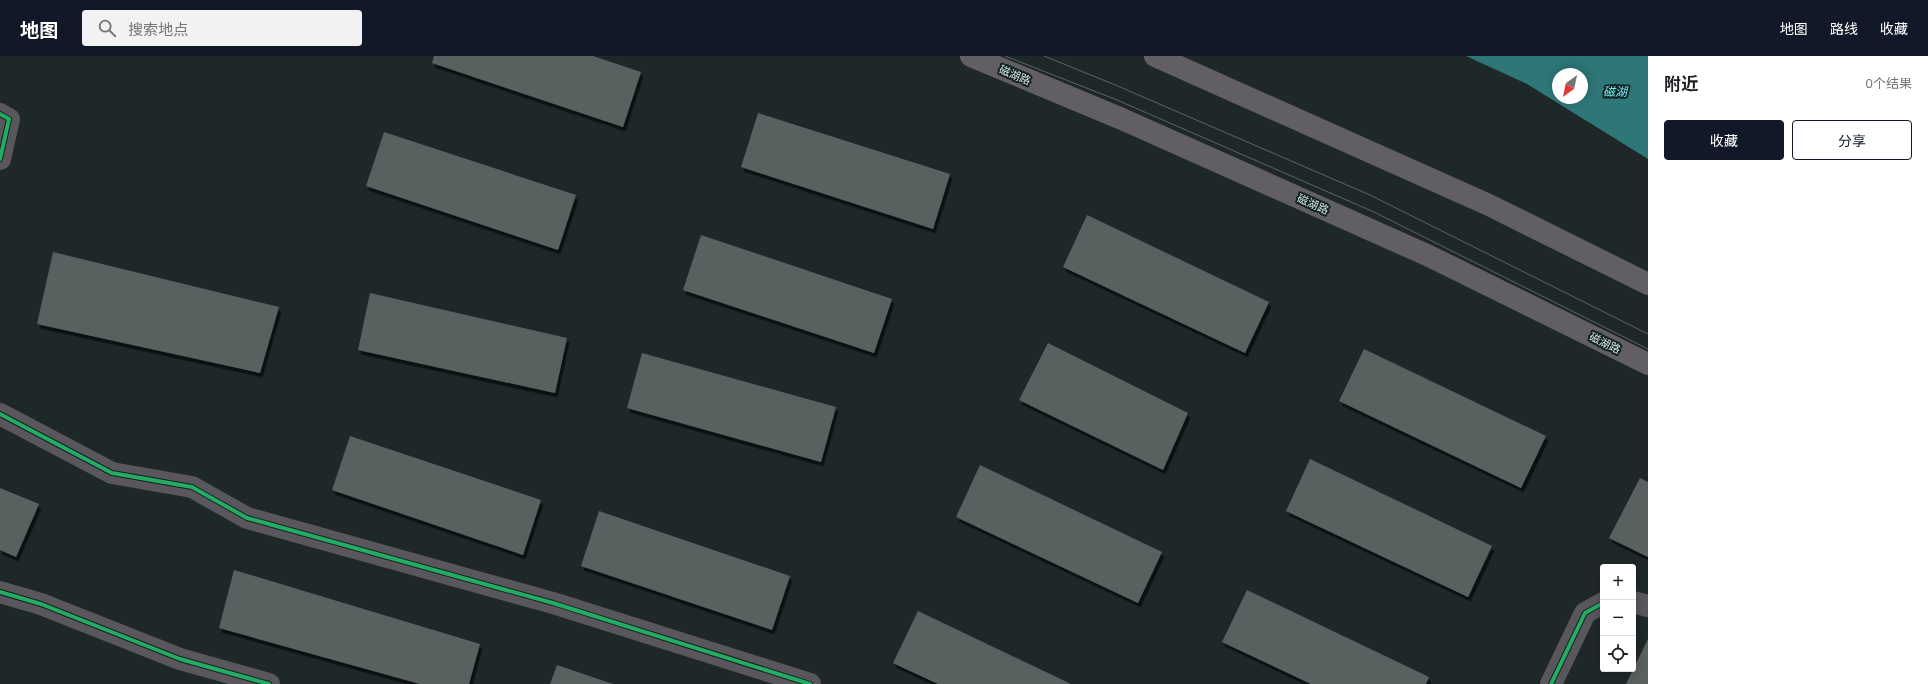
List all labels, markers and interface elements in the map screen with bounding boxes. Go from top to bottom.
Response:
search box [82,10,362,46]
icon: search [96,17,118,39]
text: 地图 [20,18,58,42]
text: 搜索地点 [128,20,188,39]
text: 地图 [1780,20,1808,38]
text: 路线 [1830,20,1858,38]
text: 收藏 [1880,20,1908,38]
street label: 磁湖路 [997,62,1033,88]
north arrow [1552,68,1588,104]
text: 附近 [1664,73,1698,95]
text: 0个结果 [1865,75,1912,92]
water label: 磁湖 [1603,84,1629,99]
button: 收藏 [1664,120,1784,160]
button: 分享 [1792,120,1912,160]
street label: 磁湖路 [1295,191,1331,217]
street label: 磁湖路 [1587,329,1623,357]
map controls [1600,564,1636,672]
button: + [1600,564,1636,600]
button: − [1600,600,1636,636]
button: locate [1600,636,1636,672]

